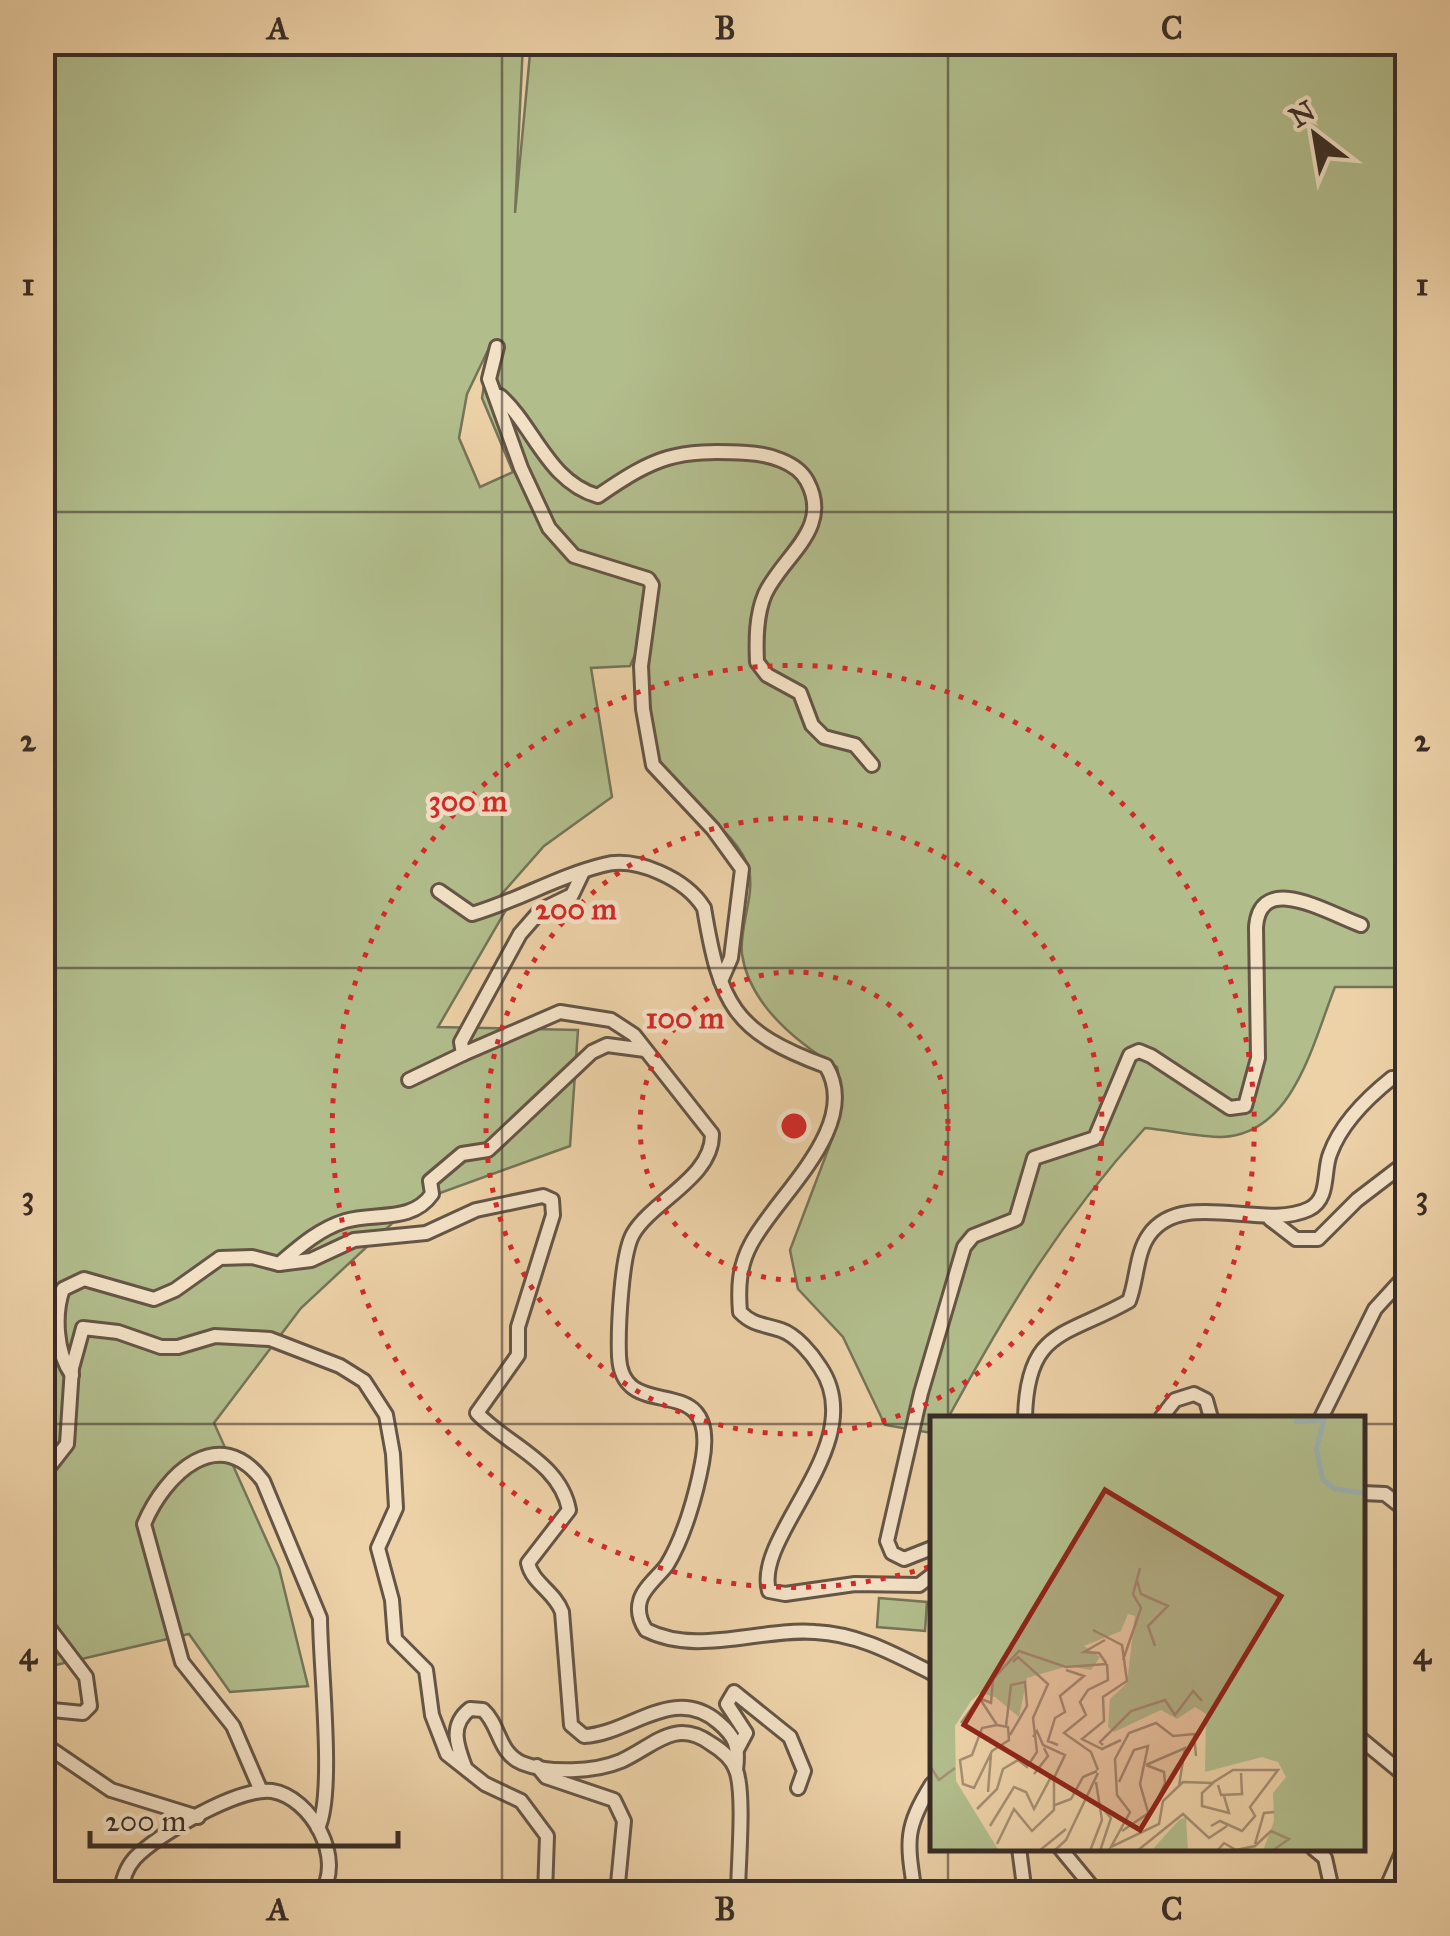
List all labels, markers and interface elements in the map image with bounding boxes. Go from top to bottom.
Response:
text: A [265,9,289,48]
text: B [714,9,736,48]
text: C [1161,9,1183,48]
north arrow [1265,85,1365,185]
text: N [1283,93,1322,135]
text: 1 [22,265,35,304]
text: 1 [1416,265,1429,304]
text: 2 [20,721,37,760]
text: 2 [1414,721,1431,760]
text: 300 m [429,783,508,819]
text: 200 m [535,891,617,927]
text: 100 m [646,1000,725,1036]
centre of rings [776,1108,812,1144]
text: 3 [22,1178,34,1217]
text: 3 [1416,1178,1428,1217]
inset map [930,1416,1365,1851]
text: 4 [19,1634,38,1673]
text: 4 [1413,1634,1432,1673]
scale bar [90,1786,398,1848]
text: 200 m [105,1803,186,1839]
text: A [265,1890,289,1929]
text: B [714,1890,736,1929]
text: C [1161,1890,1183,1929]

